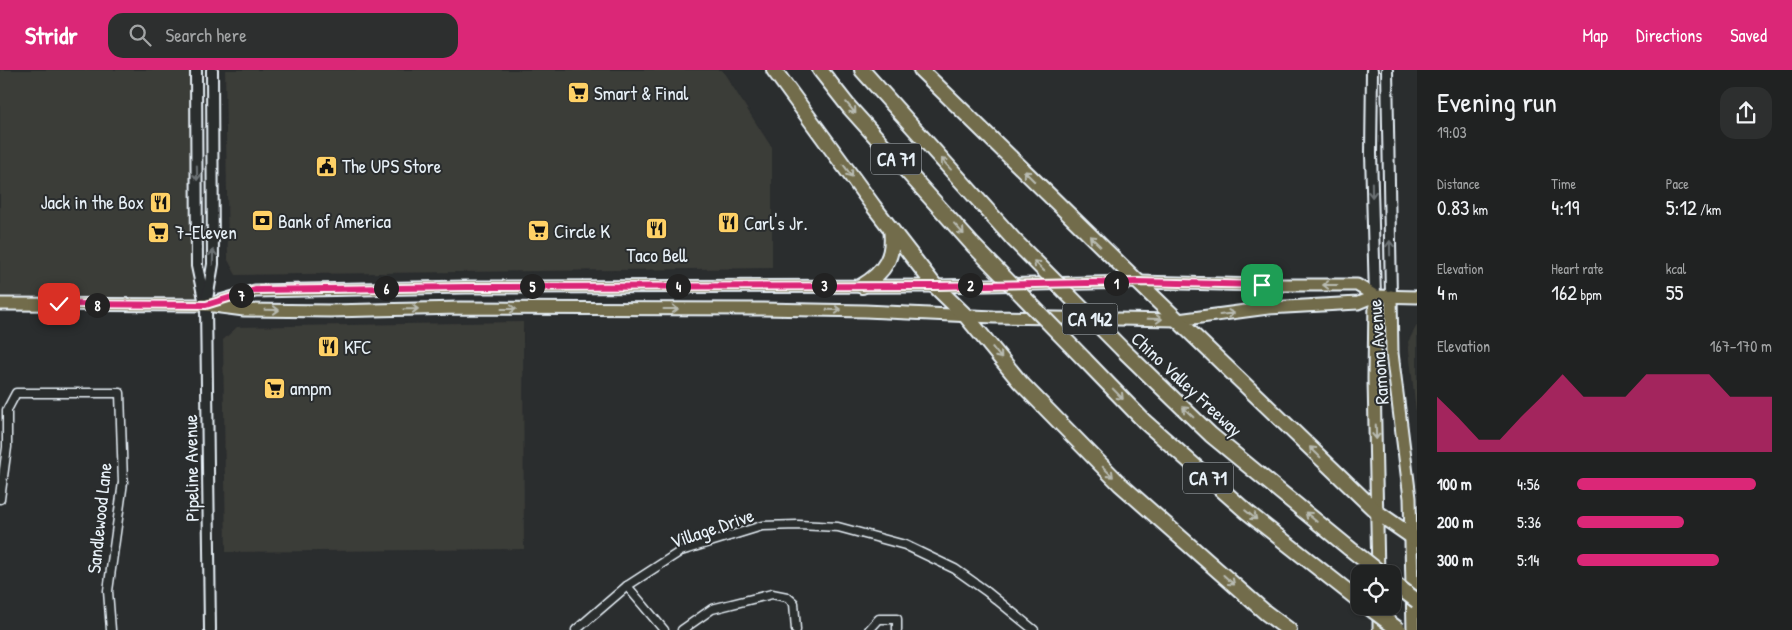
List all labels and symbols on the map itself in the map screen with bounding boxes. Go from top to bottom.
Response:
place label: Smart & Final [594,80,689,106]
supermarket icon: Smart & Final [566,81,590,105]
one-way arrow [845,102,856,115]
road number: CA 71 [871,144,921,175]
place label: The UPS Store [342,153,442,179]
public building icon: The UPS Store [314,154,338,178]
one-way arrow [940,158,952,171]
one-way arrow [843,164,853,178]
one-way arrow [192,165,201,181]
one-way arrow [1022,170,1035,182]
one-way arrow [1368,181,1377,197]
place label: Jack in the Box [40,189,144,215]
restaurant icon: Jack in the Box [148,190,172,214]
place label: Bank of America [278,208,391,234]
bank icon: Bank of America [250,209,274,233]
place label: Carl's Jr. [744,210,807,236]
restaurant icon: Carl's Jr. [716,211,740,235]
restaurant icon: Taco Bell [645,217,669,241]
place label: Circle K [554,218,610,244]
place label: 7-Eleven [175,219,237,245]
supermarket icon: Circle K [526,219,550,243]
supermarket icon: 7-Eleven [147,220,171,244]
one-way arrow [953,223,965,236]
one-way arrow [1089,235,1101,247]
one-way arrow [1385,240,1395,256]
place label: Taco Bell [626,242,688,268]
one-way arrow [208,249,217,265]
one-way arrow [1034,260,1046,272]
pin [1241,264,1283,306]
pin: 1 [1104,270,1128,296]
pin: 3 [812,272,836,298]
pin: 2 [958,272,982,298]
pin: 5 [520,274,544,298]
pin: 4 [666,274,690,298]
pin: 6 [374,276,398,300]
one-way arrow [1322,280,1338,290]
pin: 7 [228,282,254,308]
pin [38,283,80,325]
pin: 8 [84,292,110,318]
street label: Ramona Avenue [1361,298,1395,405]
road number: CA 142 [1062,303,1118,334]
one-way arrow [500,304,516,314]
one-way arrow [662,304,679,314]
one-way arrow [263,305,279,315]
one-way arrow [403,305,419,314]
one-way arrow [825,306,841,315]
one-way arrow [1218,309,1234,319]
one-way arrow [1146,315,1162,324]
street label: Chino Valley Freeway [1126,326,1248,442]
place label: KFC [344,334,371,360]
restaurant icon: KFC [316,335,340,359]
one-way arrow [992,347,1003,360]
place label: ampm [290,375,332,401]
supermarket icon: ampm [262,376,286,400]
one-way arrow [1112,388,1124,400]
one-way arrow [1181,406,1194,418]
street label: Pipeline Avenue [177,414,205,522]
one-way arrow [1371,424,1380,440]
one-way arrow [1309,445,1321,458]
street label: Sandlewood Lane [80,461,118,575]
road number: CA 71 [1183,462,1233,493]
one-way arrow [1102,466,1115,478]
street label: Village Drive [667,501,758,554]
one-way arrow [1244,510,1257,521]
one-way arrow [1305,512,1318,523]
one-way arrow [1223,575,1236,586]

